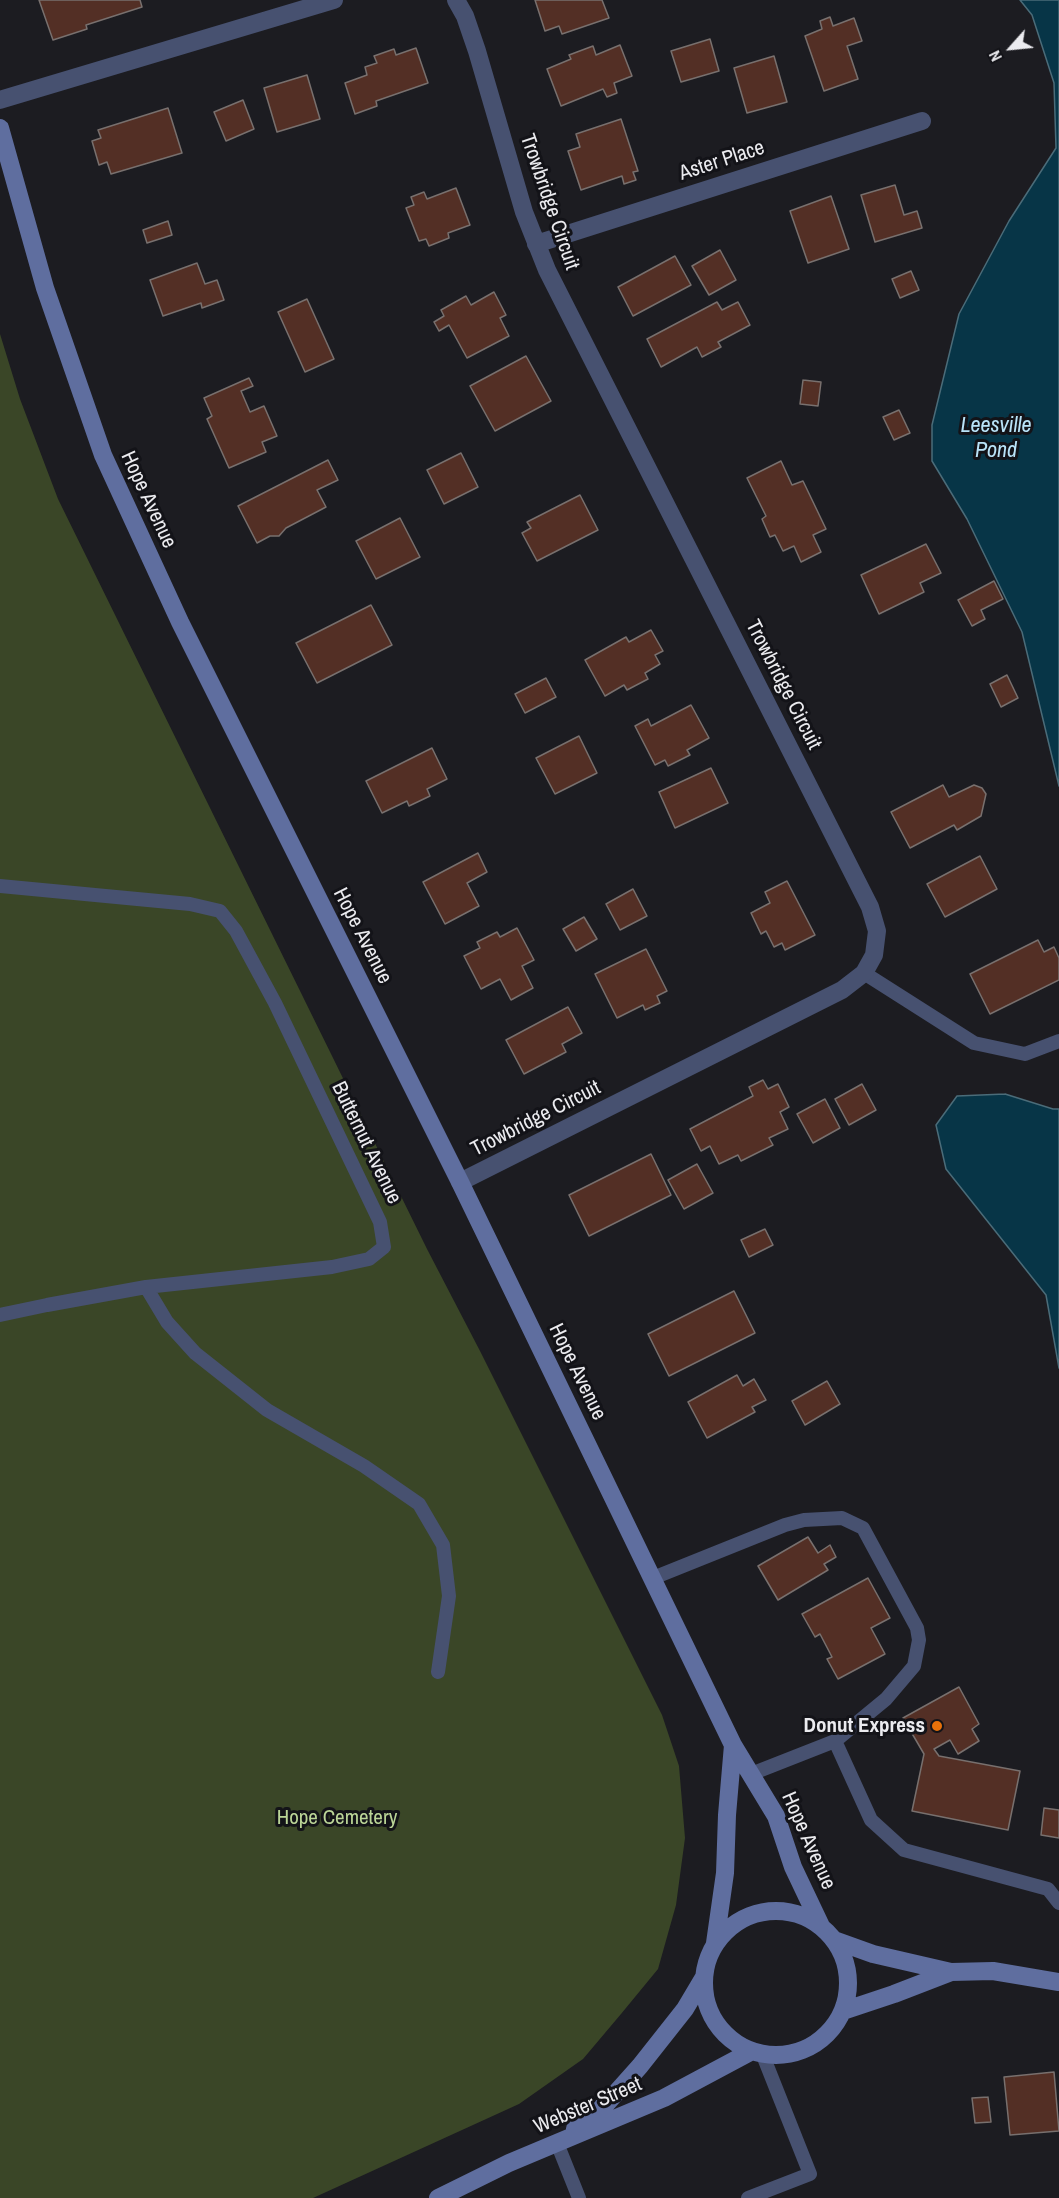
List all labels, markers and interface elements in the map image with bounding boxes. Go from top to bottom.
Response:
north arrow [981,18,1041,78]
text: N [983,47,1007,65]
street label: Trowbridge Circuit [514,131,584,273]
street label: Aster Place [676,135,768,187]
water label: Leesville Pond [960,413,1032,464]
street label: Hope Avenue [115,448,181,552]
street label: Trowbridge Circuit [740,616,826,754]
street label: Hope Avenue [327,884,397,988]
street label: Trowbridge Circuit [467,1076,605,1162]
street label: Butternut Avenue [326,1078,406,1208]
street label: Hope Avenue [543,1320,611,1424]
place label: Donut Express [803,1713,925,1739]
marker: Donut Express [930,1719,944,1733]
street label: Hope Avenue [775,1788,841,1894]
park label: Hope Cemetery [277,1805,397,1831]
street label: Webster Street [530,2072,646,2140]

